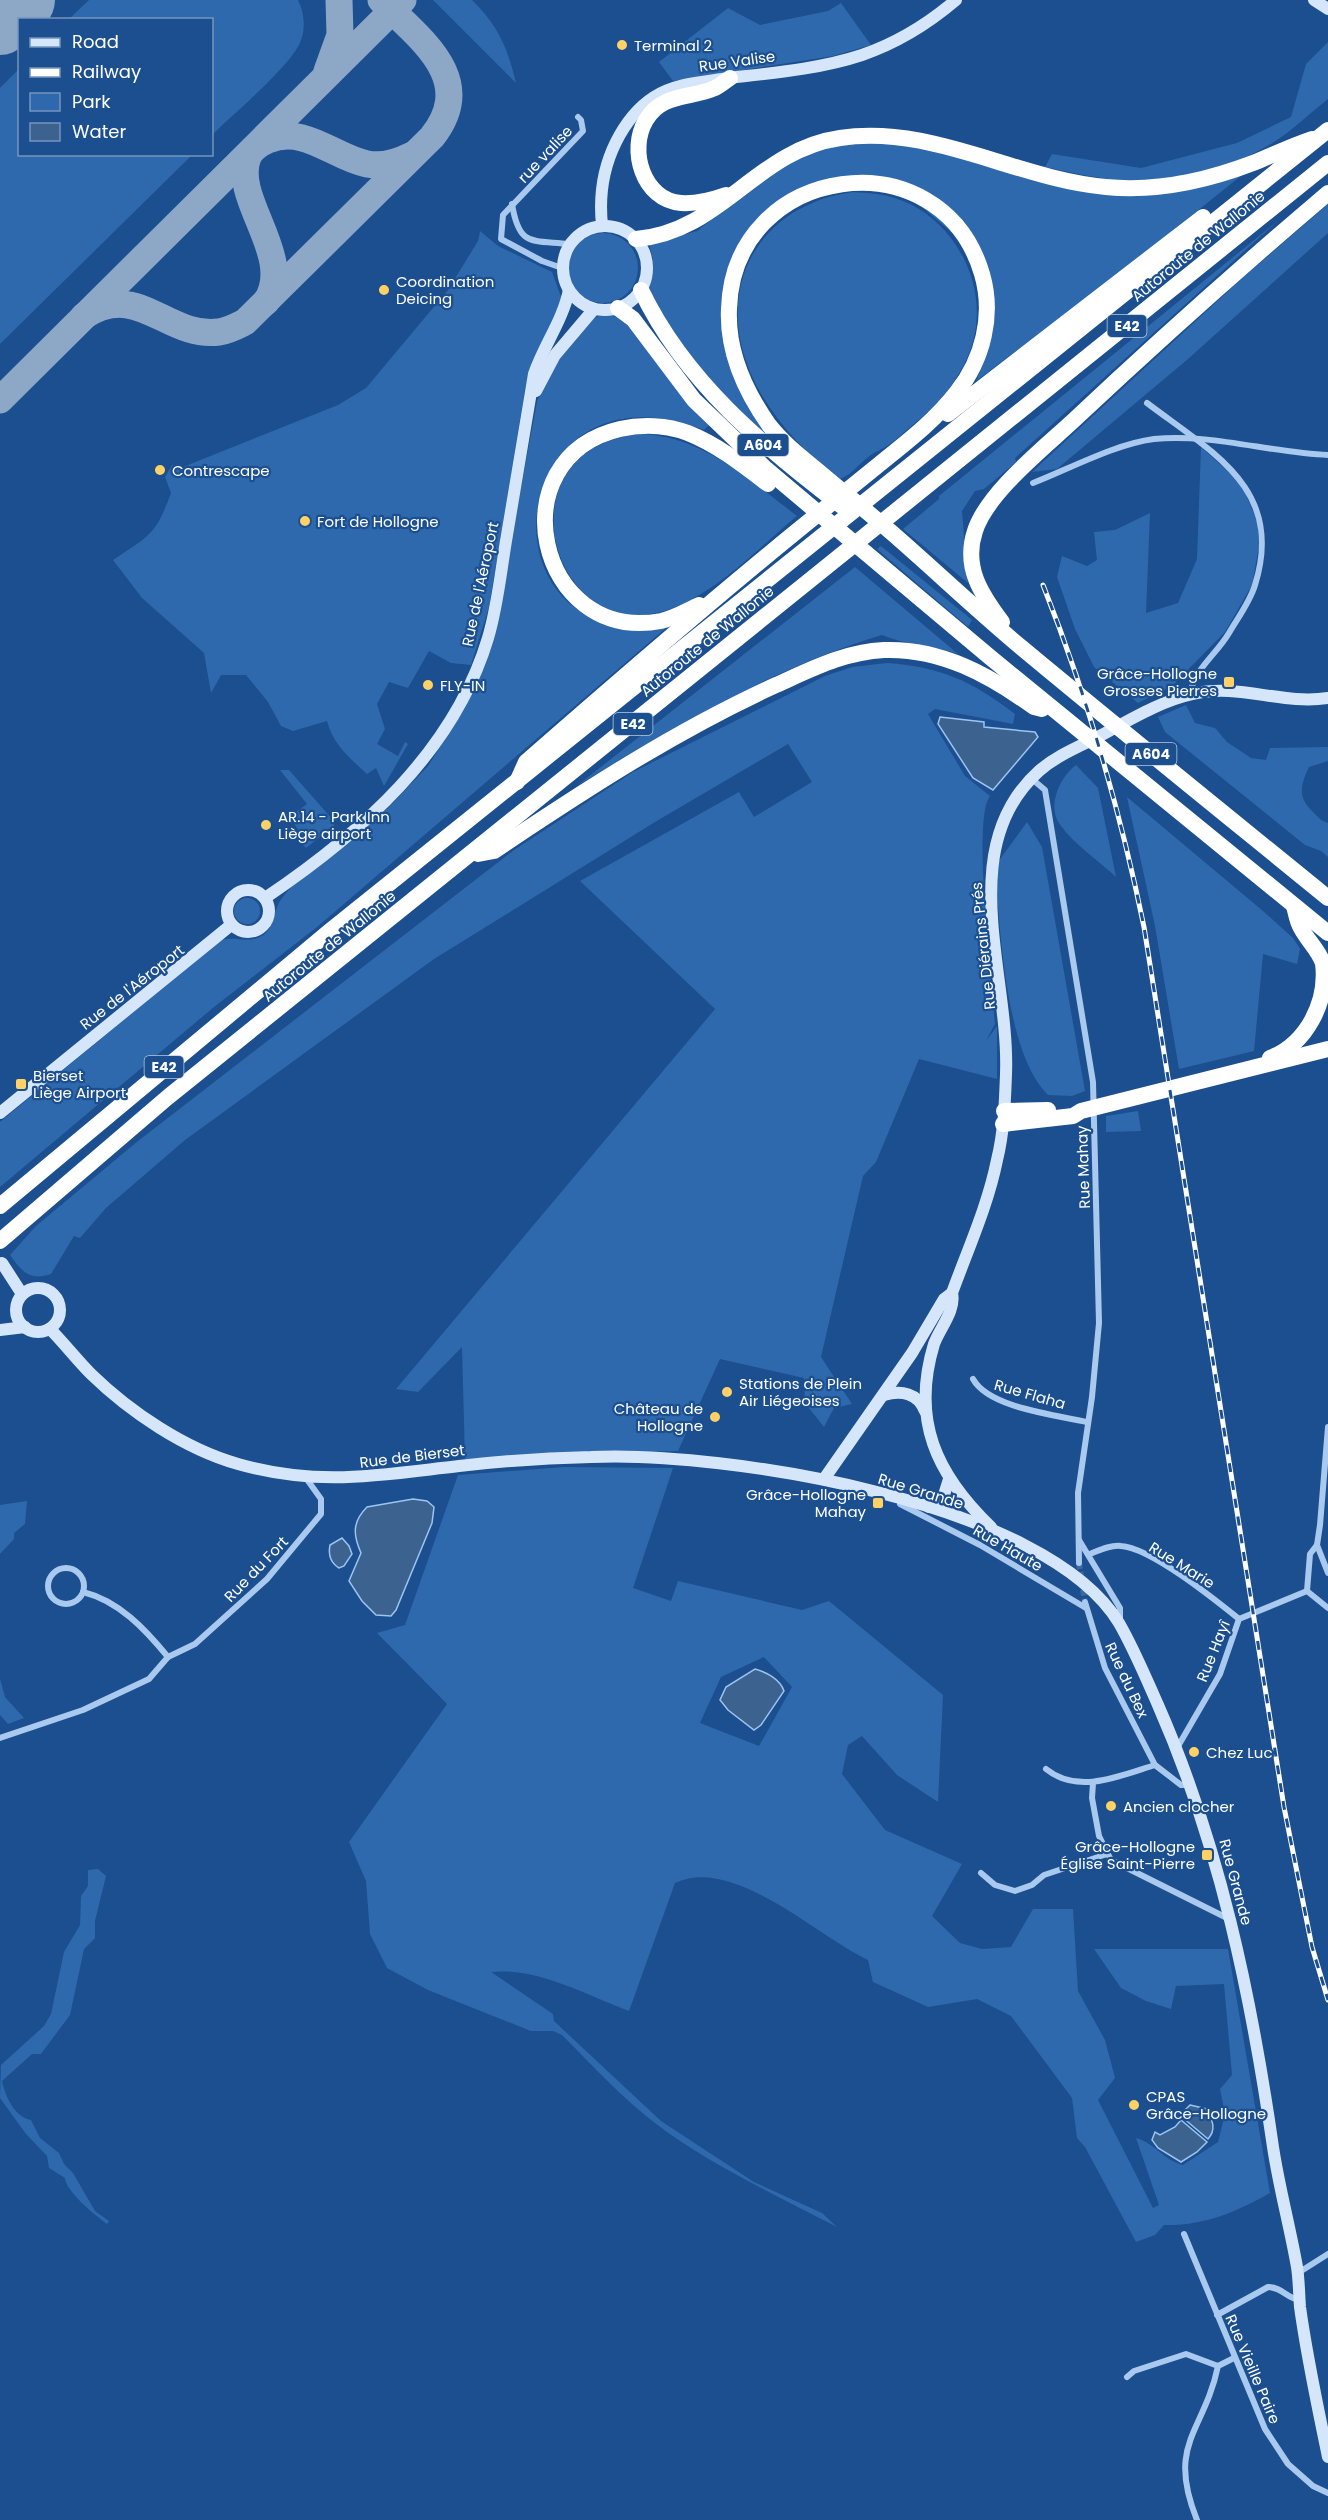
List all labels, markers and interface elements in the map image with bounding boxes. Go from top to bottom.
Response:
legend [18,18,213,156]
text: Road [72,29,119,54]
place label: Terminal 2 [634,35,712,56]
marker: Terminal 2 [615,38,629,52]
street label: Rue Valise [697,45,777,77]
text: Railway [72,59,141,84]
text: Park [72,89,111,114]
text: Water [72,119,126,144]
street label: rue valise [513,121,577,187]
street label: Autoroute de Wallonie [1127,186,1269,306]
place label: Coordination Deicing [396,271,494,309]
marker: Coordination Deicing [377,283,391,297]
road number: E42 [1108,315,1146,337]
road number: A604 [738,434,789,456]
place label: Contrescape [172,460,270,481]
marker: Contrescape [153,463,167,477]
place label: Fort de Hollogne [317,511,439,532]
marker: Fort de Hollogne [298,514,312,528]
street label: Rue de l'Aéroport [457,520,503,648]
street label: Autoroute de Wallonie [636,581,778,701]
place label: Grâce-Hollogne Grosses Pierres [1097,663,1217,701]
place label: FLY-IN [440,675,485,696]
marker: Grâce-Hollogne Grosses Pierres [1222,675,1236,689]
marker: FLY-IN [421,678,435,692]
road number: E42 [614,713,652,735]
road number: A604 [1126,743,1176,765]
place label: AR.14 - Park Inn Liège airport [278,806,390,844]
marker: AR.14 - Park Inn Liège airport [259,818,273,832]
street label: Rue Diérains Prés [966,881,1000,1011]
street label: Autoroute de Wallonie [258,886,400,1006]
street label: Rue de l'Aéroport [76,940,188,1034]
road number: E42 [144,1056,184,1078]
place label: Bierset Liège Airport [33,1065,126,1103]
marker: Bierset Liège Airport [14,1077,28,1091]
street label: Rue Mahay [1071,1124,1095,1209]
place label: Stations de Plein Air Liégeoises [739,1373,862,1411]
street label: Rue Flaha [992,1374,1068,1414]
marker: Stations de Plein Air Liégeoises [720,1385,734,1399]
place label: Château de Hollogne [614,1398,703,1436]
marker: Château de Hollogne [708,1410,722,1424]
street label: Rue de Bierset [358,1439,466,1473]
street label: Rue Grande [876,1468,966,1514]
place label: Grâce-Hollogne Mahay [746,1484,867,1522]
marker: Grâce-Hollogne Mahay [871,1496,885,1510]
street label: Rue Haute [969,1520,1047,1576]
street label: Rue du Fort [219,1531,293,1607]
street label: Rue Marie [1145,1537,1219,1593]
street label: Rue Hayî [1191,1617,1235,1685]
street label: Rue du Bex [1100,1639,1154,1721]
place label: Chez Luc [1206,1742,1273,1763]
marker: Chez Luc [1187,1745,1201,1759]
place label: Ancien clocher [1123,1796,1235,1817]
marker: Ancien clocher [1104,1799,1118,1813]
place label: Grâce-Hollogne Église Saint-Pierre [1061,1836,1195,1874]
street label: Rue Grande [1214,1837,1258,1927]
marker: Grâce-Hollogne Église Saint-Pierre [1200,1848,1214,1862]
place label: CPAS Grâce-Hollogne [1146,2086,1266,2124]
marker: CPAS Grâce-Hollogne [1127,2098,1141,2112]
street label: Rue Vieille Paire [1220,2311,1286,2427]

